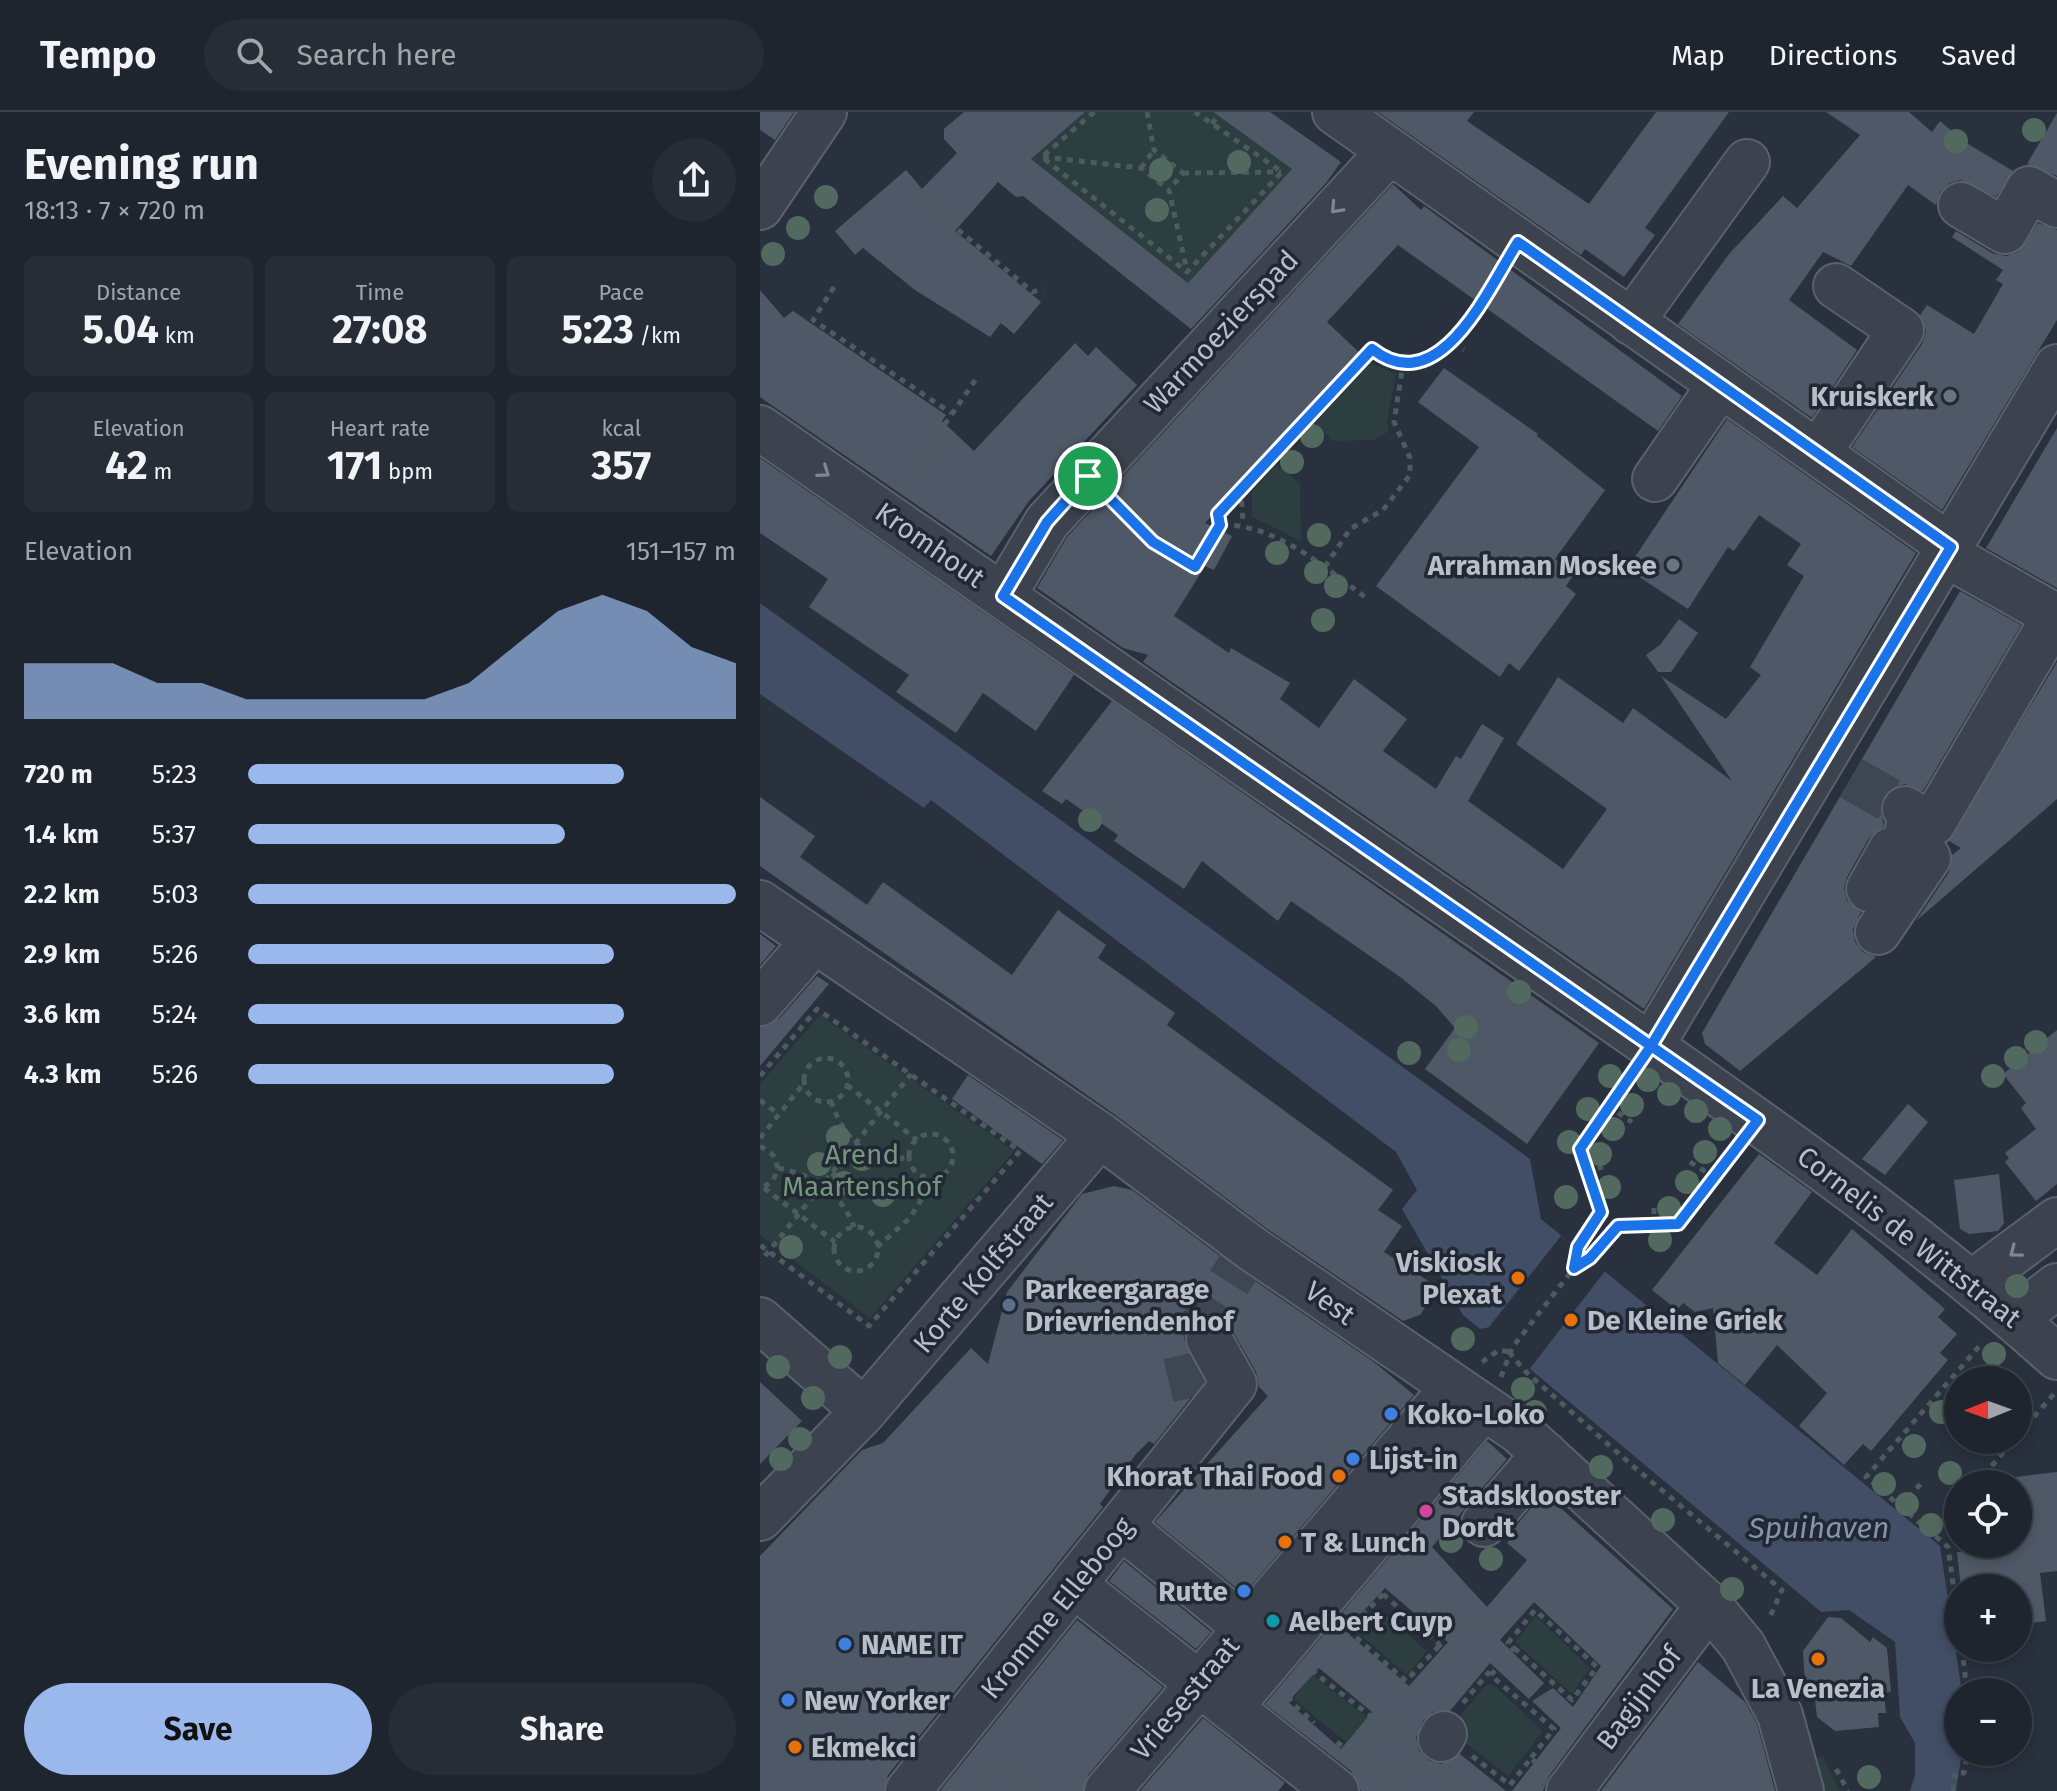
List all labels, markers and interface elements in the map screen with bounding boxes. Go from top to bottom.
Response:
search box [204,19,764,91]
text: Tempo [40,32,156,78]
icon: search [232,33,276,77]
text: Search here [296,37,457,73]
text: Map [1671,39,1725,72]
text: Directions [1769,39,1897,72]
text: Saved [1941,39,2017,72]
text: Evening run [24,138,259,191]
button: share [652,138,736,222]
text: 18:13 · 7 × 720 m [24,195,205,226]
one-way arrow [1332,198,1346,213]
street label: Warmoezierspad [1137,244,1305,420]
text: Distance [96,279,181,306]
text: Time [356,279,404,306]
text: Pace [599,279,644,306]
text: 5.04 [82,306,159,354]
text: 27:08 [332,306,428,354]
text: 5:23 [561,306,634,354]
text: km [159,322,195,349]
text: /km [634,322,681,349]
place label: Kruiskerk [1810,380,1935,413]
marker: Kruiskerk [1941,387,1959,405]
text: Elevation [93,415,185,442]
text: Heart rate [330,415,430,442]
text: kcal [602,415,641,442]
text: 42 [105,442,148,490]
text: 171 [327,442,382,490]
text: 357 [591,442,651,490]
pin [1054,442,1122,510]
icon: arrive [1066,454,1110,498]
text: m [148,458,172,485]
text: bpm [382,458,433,485]
one-way arrow [816,462,830,477]
street label: Kromhout [869,495,992,595]
text: Elevation [24,536,133,567]
text: 151–157 m [626,536,736,567]
place label: Arrahman Moskee [1427,549,1657,582]
marker: Arrahman Moskee [1664,556,1682,574]
text: 720 m [24,759,93,790]
text: 5:23 [152,759,197,790]
text: 1.4 km [24,819,99,850]
text: 5:37 [152,819,196,850]
text: 2.2 km [24,879,100,910]
text: 5:03 [152,879,199,910]
text: 2.9 km [24,939,100,970]
text: 5:26 [152,939,198,970]
text: 3.6 km [24,999,101,1030]
text: 5:24 [152,999,197,1030]
text: 4.3 km [24,1059,101,1090]
text: 5:26 [152,1059,198,1090]
park label: Arend Maartenshof [782,1138,944,1203]
street label: Cornelis de Wittstraat [1791,1139,2028,1335]
street label: Korte Kolfstraat [906,1186,1060,1360]
one-way arrow [2009,1242,2023,1257]
place label: Viskiosk Plexat [1395,1246,1503,1311]
marker: Viskiosk Plexat [1509,1269,1527,1287]
place label: Parkeergarage Drievriendenhof [1025,1273,1237,1338]
street label: Vest [1299,1274,1362,1332]
marker: Parkeergarage Drievriendenhof [1000,1296,1018,1314]
place label: De Kleine Griek [1587,1304,1783,1337]
marker: De Kleine Griek [1562,1311,1580,1329]
north arrow [1944,1366,2032,1454]
map controls [1944,1366,2032,1766]
place label: Koko-Loko [1407,1398,1545,1431]
marker: Koko-Loko [1382,1405,1400,1423]
place label: Lijst-in [1369,1443,1458,1476]
marker: Lijst-in [1344,1450,1362,1468]
place label: Khorat Thai Food [1106,1460,1323,1493]
marker: Khorat Thai Food [1330,1467,1348,1485]
button: locate [1944,1470,2032,1558]
place label: Stadsklooster Dordt [1442,1479,1622,1544]
marker: Stadsklooster Dordt [1417,1502,1435,1520]
street label: Kromme Elleboog [974,1510,1140,1705]
water label: Spuihaven [1748,1510,1889,1546]
place label: T & Lunch [1301,1526,1426,1559]
marker: T & Lunch [1276,1533,1294,1551]
button: + [1944,1574,2032,1662]
place label: Rutte [1158,1575,1228,1608]
marker: Rutte [1235,1582,1253,1600]
place label: Aelbert Cuyp [1288,1605,1453,1638]
marker: Aelbert Cuyp [1264,1612,1282,1630]
place label: NAME IT [861,1628,964,1661]
street label: Vriesestraat [1124,1629,1247,1766]
marker: NAME IT [836,1635,854,1653]
street label: Bagijnhof [1589,1638,1690,1756]
marker: La Venezia [1809,1650,1827,1668]
place label: La Venezia [1751,1672,1885,1705]
button: − [1944,1678,2032,1766]
button: Save [24,1683,372,1775]
button: Share [388,1683,736,1775]
place label: New Yorker [804,1684,951,1717]
marker: New Yorker [779,1691,797,1709]
place label: Ekmekci [811,1731,917,1764]
marker: Ekmekci [786,1738,804,1756]

